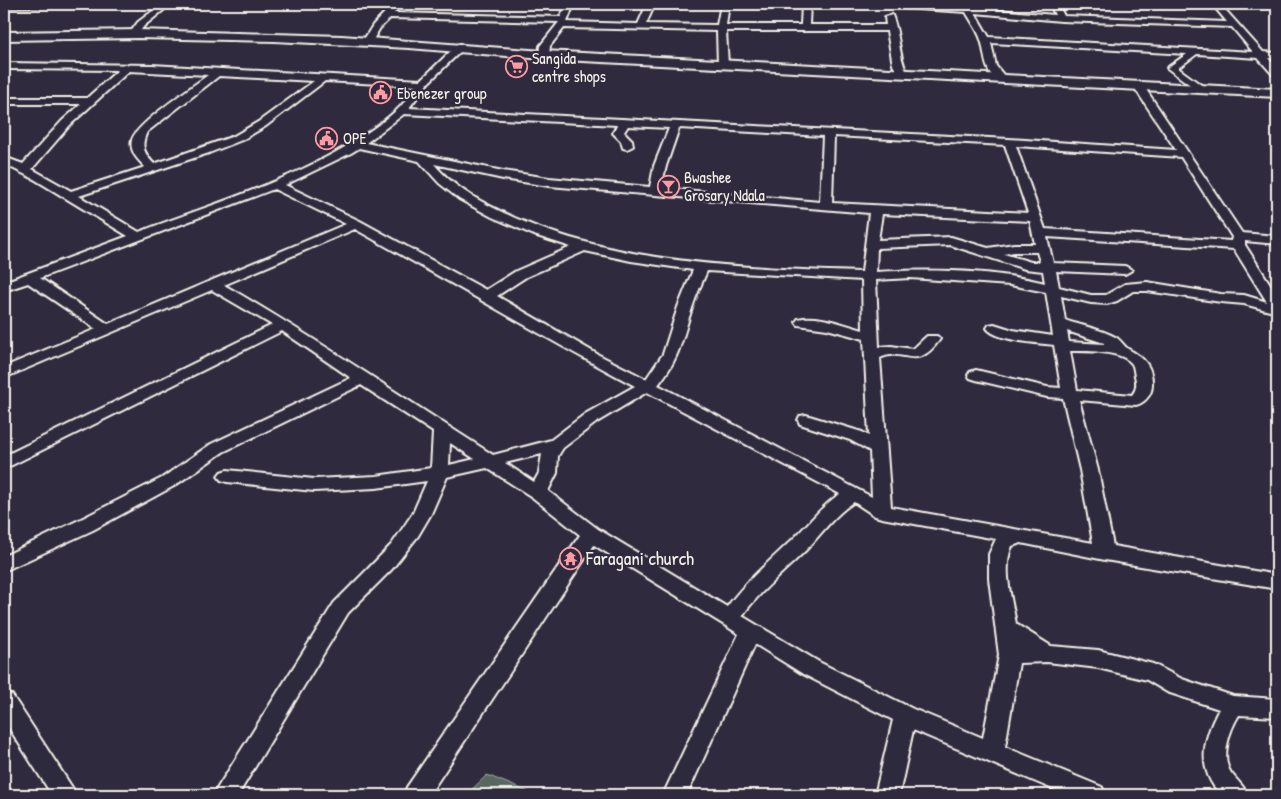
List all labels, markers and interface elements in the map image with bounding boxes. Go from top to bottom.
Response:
place label: Sangida centre shops [532,47,606,87]
supermarket icon: Sangida centre shops [504,55,528,79]
public building icon: Ebenezer group [369,81,393,105]
place label: Ebenezer group [397,82,487,104]
public building icon: OPE [315,126,339,150]
place label: OPE [343,127,367,149]
place label: Bwashee Grosary Ndala [684,166,765,206]
bar icon: Bwashee Grosary Ndala [656,174,680,198]
place label: Faragani church [585,545,694,571]
temple icon: Faragani church [558,546,582,570]

